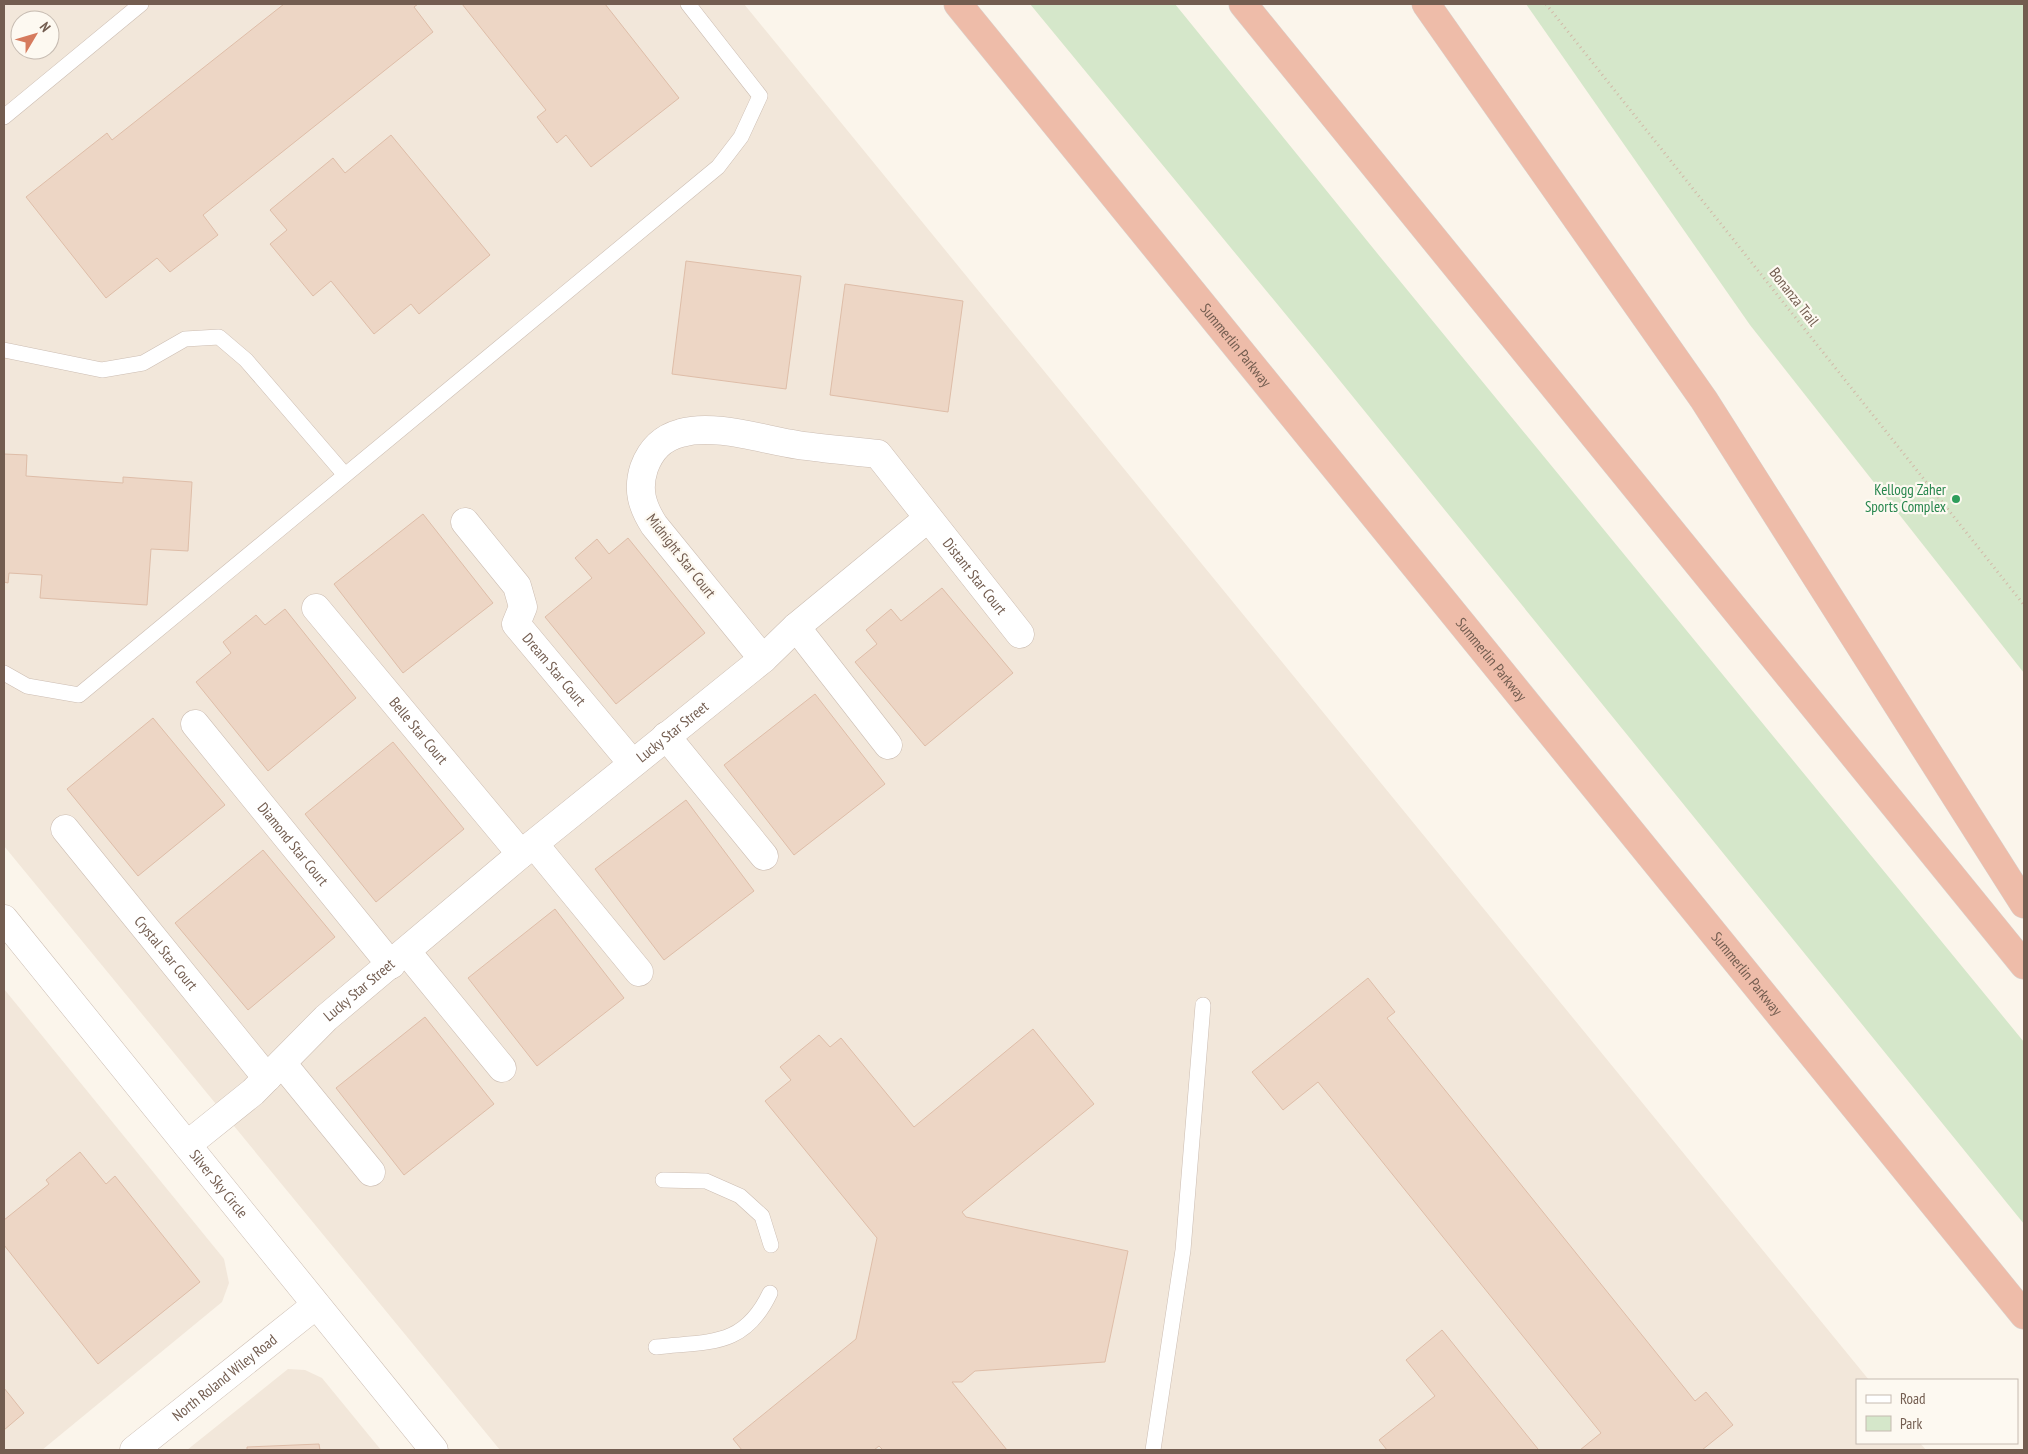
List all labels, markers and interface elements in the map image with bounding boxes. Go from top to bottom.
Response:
north arrow [10,10,60,60]
text: N [36,18,55,36]
street label: Bonanza Trail [1766,264,1823,330]
street label: Summerlin Parkway [1196,299,1276,391]
place label: Kellogg Zaher Sports Complex [1865,480,1947,516]
marker: Kellogg Zaher Sports Complex [1950,493,1962,505]
street label: Midnight Star Court [643,510,720,601]
street label: Distant Star Court [939,534,1011,618]
street label: Summerlin Parkway [1452,614,1531,705]
street label: Dream Star Court [519,629,590,710]
street label: Belle Star Court [385,693,452,768]
street label: Lucky Star Street [632,697,712,766]
street label: Diamond Star Court [254,799,333,889]
street label: Crystal Star Court [130,912,202,994]
street label: Summerlin Parkway [1707,928,1787,1019]
street label: Lucky Star Street [319,954,398,1025]
street label: Silver Sky Circle [186,1146,252,1222]
street label: North Roland Wiley Road [168,1330,281,1425]
legend [1856,1379,2018,1444]
text: Road [1900,1389,1926,1408]
text: Park [1900,1414,1922,1433]

